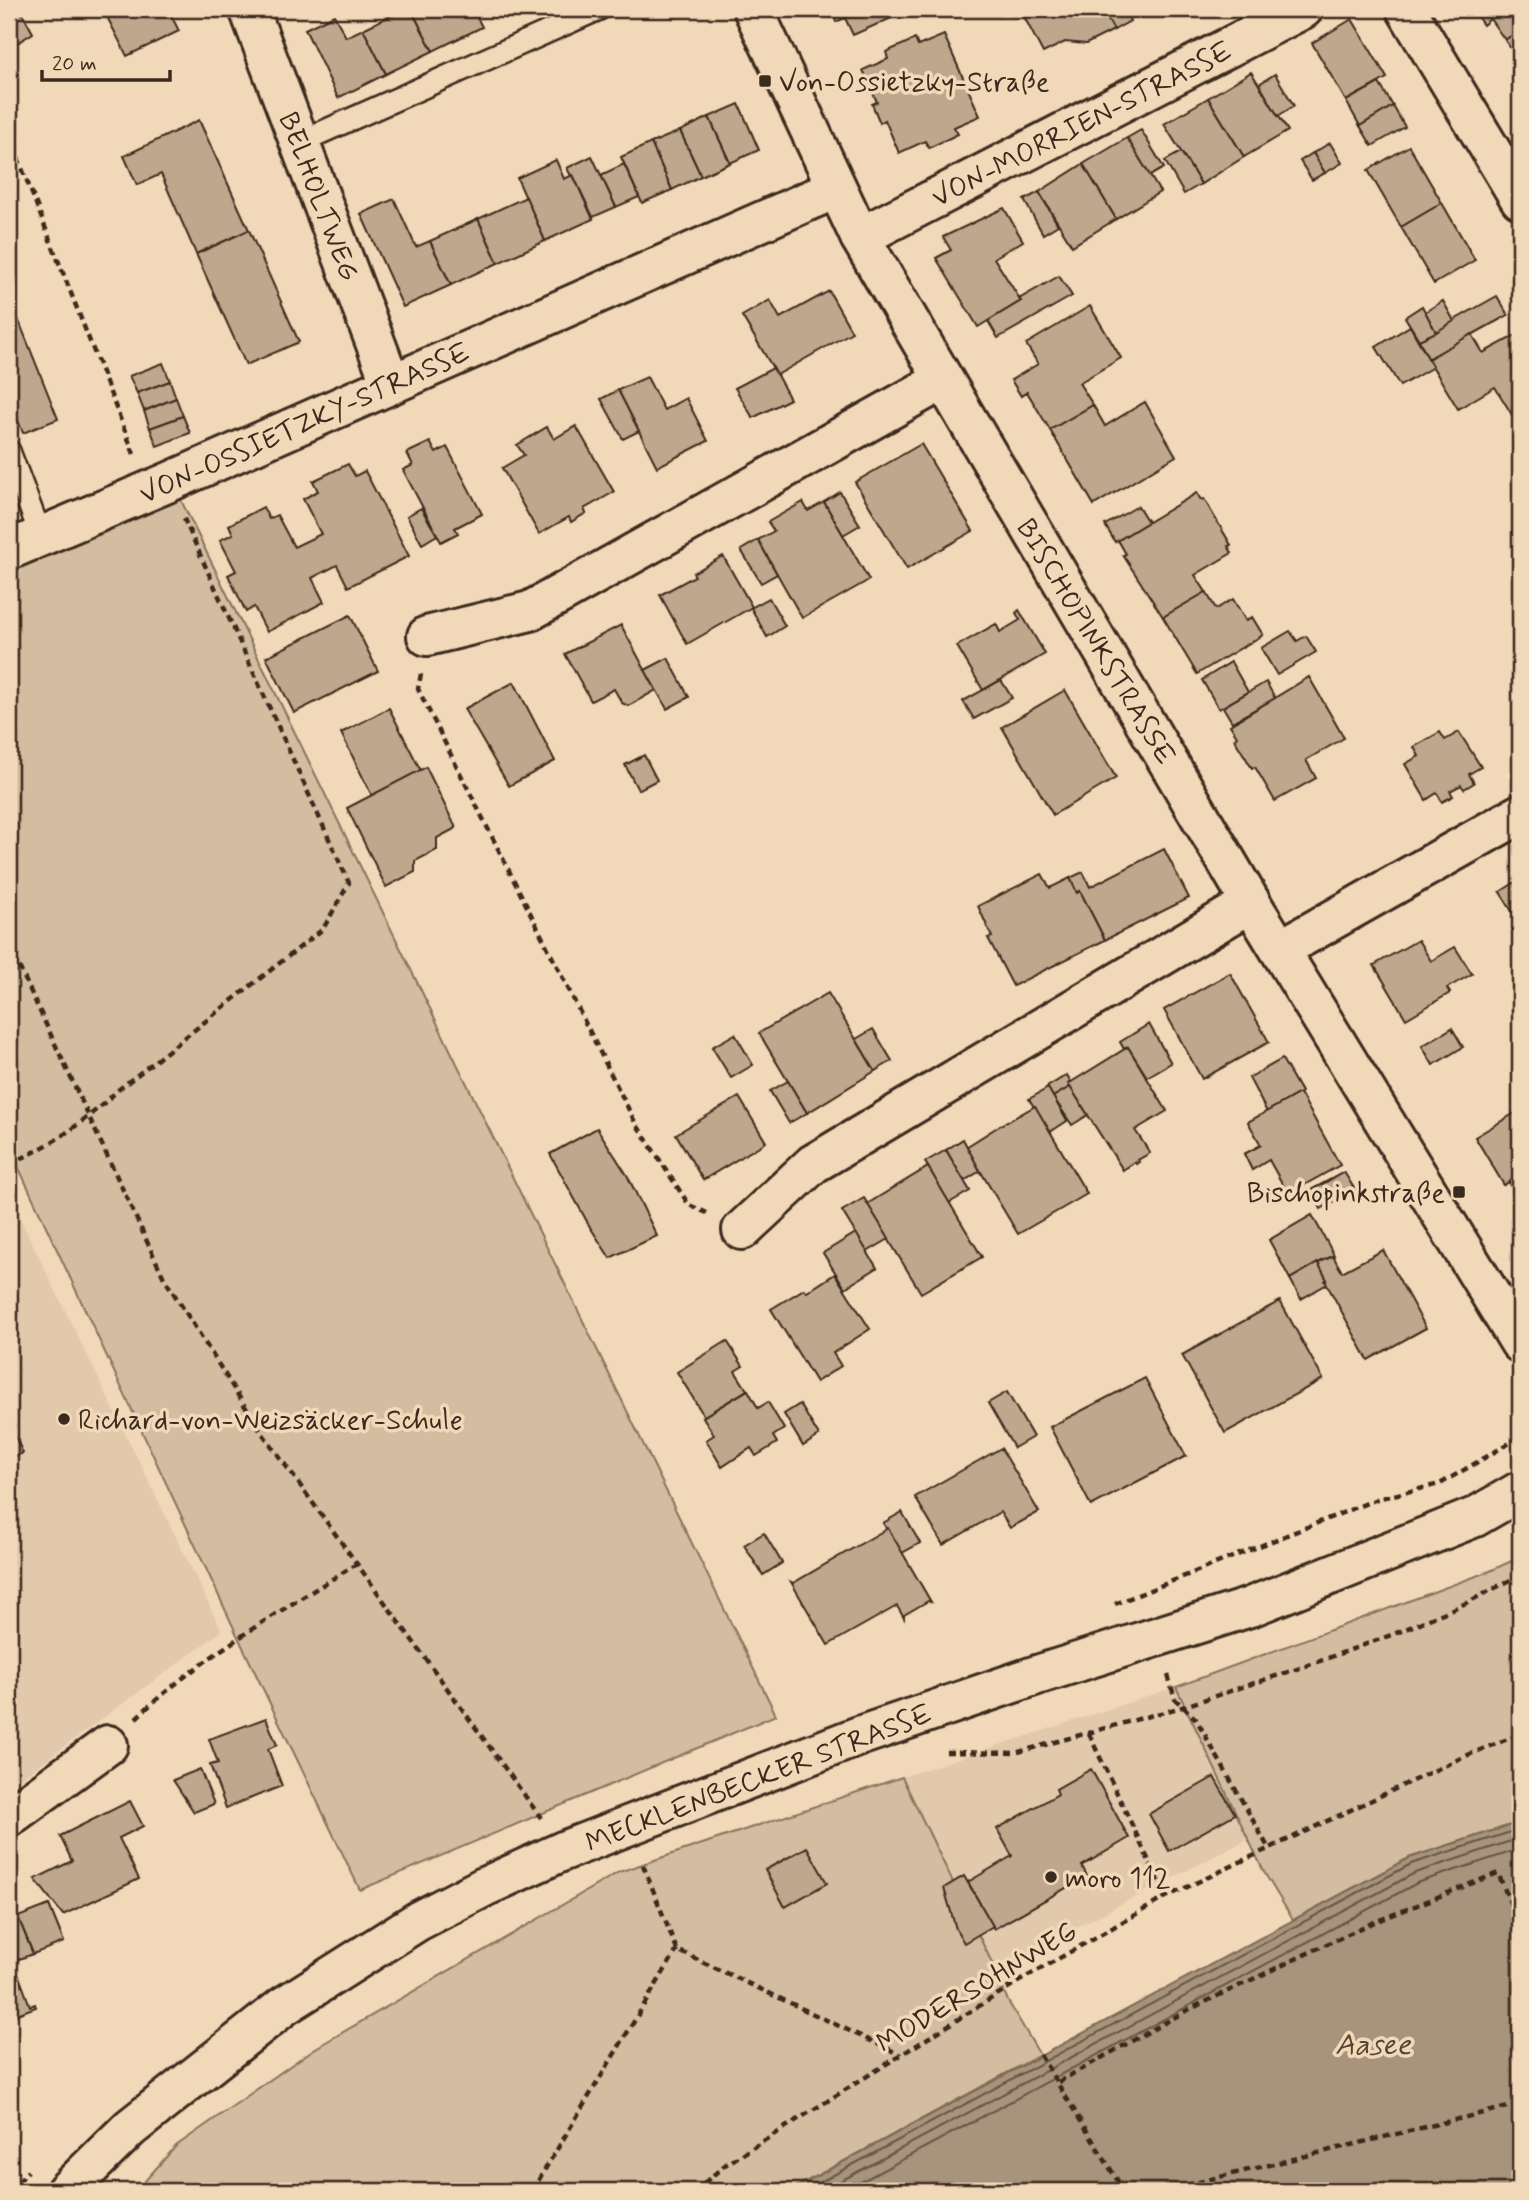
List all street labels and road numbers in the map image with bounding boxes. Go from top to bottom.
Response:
street label: VON-MORRIEN-STRASSE [926,33,1238,217]
street label: BELHOLTWEG [269,107,367,287]
street label: VON-OSSIETZKY-STRASSE [134,335,476,514]
street label: BISCHOPINKSTRASSE [1007,512,1183,772]
street label: MECKLENBECKER STRASSE [581,1696,937,1862]
street label: MODERSOHNWEG [870,1914,1084,2063]

